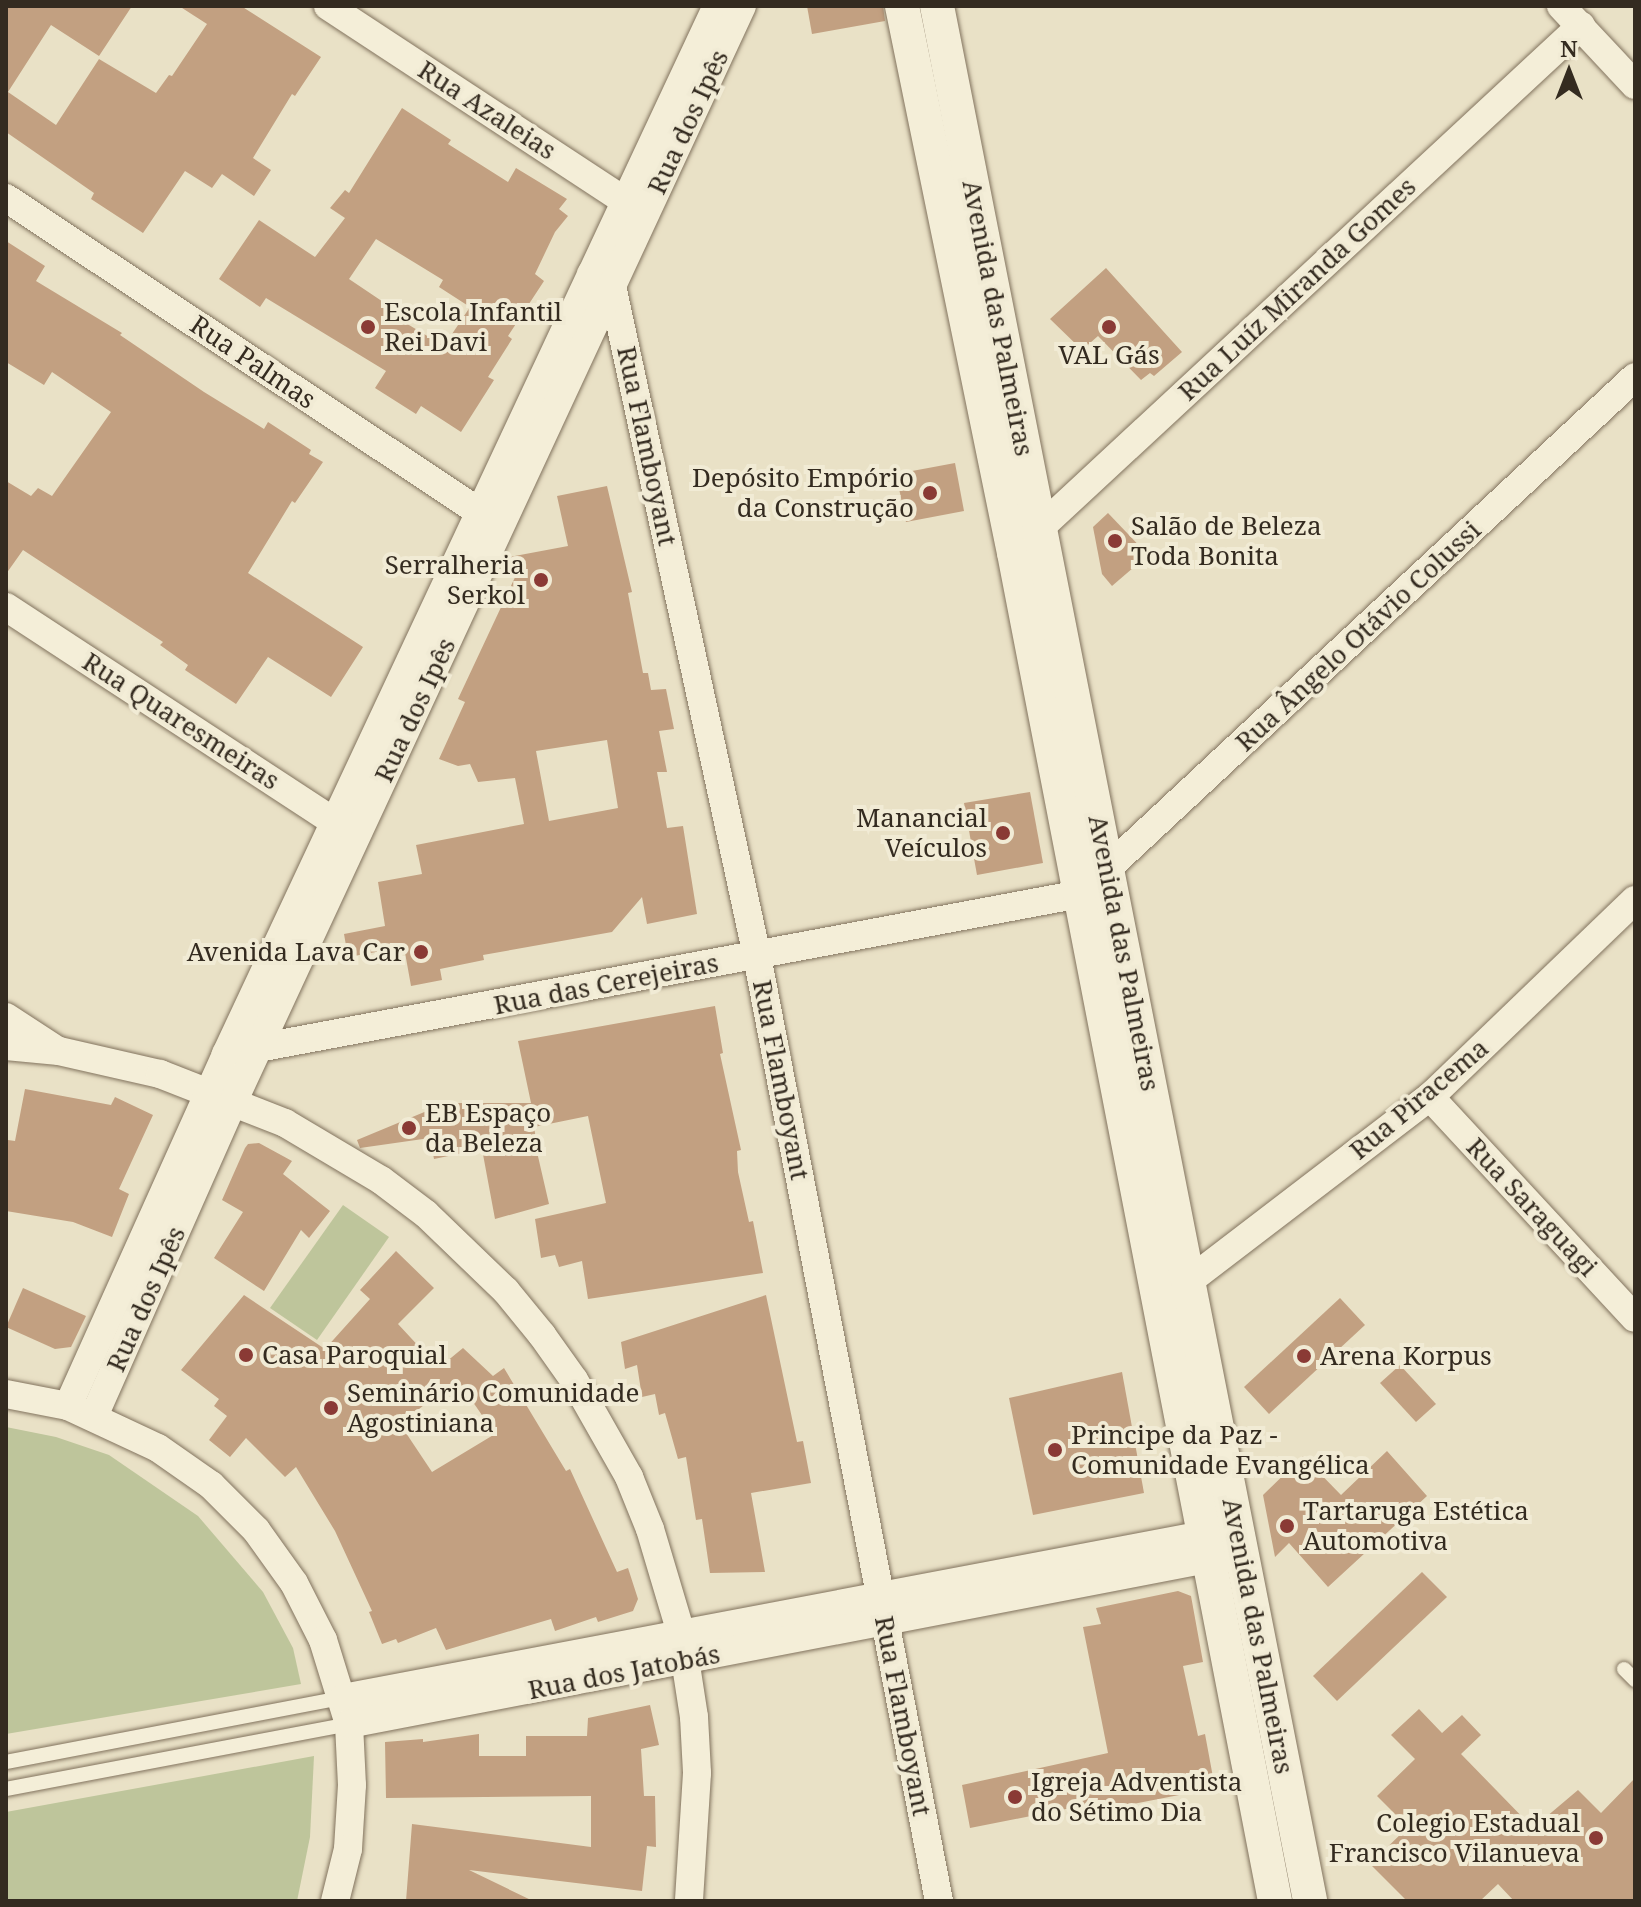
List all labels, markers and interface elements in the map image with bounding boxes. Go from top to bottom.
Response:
north arrow [1529,32,1609,112]
text: N [1560,33,1578,63]
street label: Rua dos Ipês [641,45,735,199]
street label: Rua Azaleias [412,54,562,166]
street label: Rua Luíz Miranda Gomes [1172,171,1422,407]
street label: Avenida das Palmeiras [956,177,1040,459]
place label: Escola Infantil Rei Davi [384,296,562,358]
street label: Rua Palmas [184,309,322,415]
marker: Escola Infantil Rei Davi [359,318,377,336]
marker: VAL Gás [1100,318,1118,336]
place label: VAL Gás [1058,339,1160,371]
street label: Rua Flamboyant [611,343,683,549]
place label: Depósito Empório da Construção [692,462,914,524]
marker: Depósito Empório da Construção [921,484,939,502]
place label: Salão de Beleza Toda Bonita [1131,510,1322,572]
street label: Rua Ângelo Otávio Colussi [1229,514,1487,758]
marker: Salão de Beleza Toda Bonita [1106,532,1124,550]
place label: Serralheria Serkol [385,549,525,610]
marker: Serralheria Serkol [532,571,550,589]
street label: Rua dos Ipês [368,633,462,787]
street label: Rua Quaresmeiras [77,646,285,796]
place label: Manancial Veículos [856,802,987,864]
street label: Avenida das Palmeiras [1082,812,1166,1094]
marker: Manancial Veículos [994,824,1012,842]
place label: Avenida Lava Car [187,936,405,968]
marker: Avenida Lava Car [412,943,430,961]
street label: Rua das Cerejeiras [491,947,721,1021]
street label: Rua Flamboyant [746,977,816,1183]
street label: Rua Piracema [1343,1032,1495,1166]
place label: EB Espaço da Beleza [425,1097,551,1158]
marker: EB Espaço da Beleza [400,1119,418,1137]
street label: Rua Saraguagi [1460,1131,1604,1283]
street label: Rua dos Ipês [100,1222,192,1376]
place label: Casa Paroquial [262,1339,447,1371]
place label: Arena Korpus [1320,1340,1492,1372]
marker: Casa Paroquial [237,1346,255,1364]
marker: Arena Korpus [1295,1347,1313,1365]
place label: Seminário Comunidade Agostiniana [347,1377,639,1438]
marker: Seminário Comunidade Agostiniana [322,1399,340,1417]
place label: Principe da Paz - Comunidade Evangélica [1071,1419,1370,1480]
marker: Principe da Paz - Comunidade Evangélica [1046,1441,1064,1459]
street label: Avenida das Palmeiras [1216,1495,1300,1777]
place label: Tartaruga Estética Automotiva [1303,1495,1529,1556]
marker: Tartaruga Estética Automotiva [1278,1517,1296,1535]
street label: Rua Flamboyant [868,1613,938,1819]
street label: Rua dos Jatobás [525,1638,723,1706]
place label: Igreja Adventista do Sétimo Dia [1031,1766,1242,1828]
marker: Igreja Adventista do Sétimo Dia [1006,1788,1024,1806]
place label: Colegio Estadual Francisco Vilanueva [1329,1807,1580,1868]
marker: Colegio Estadual Francisco Vilanueva [1587,1829,1605,1847]

